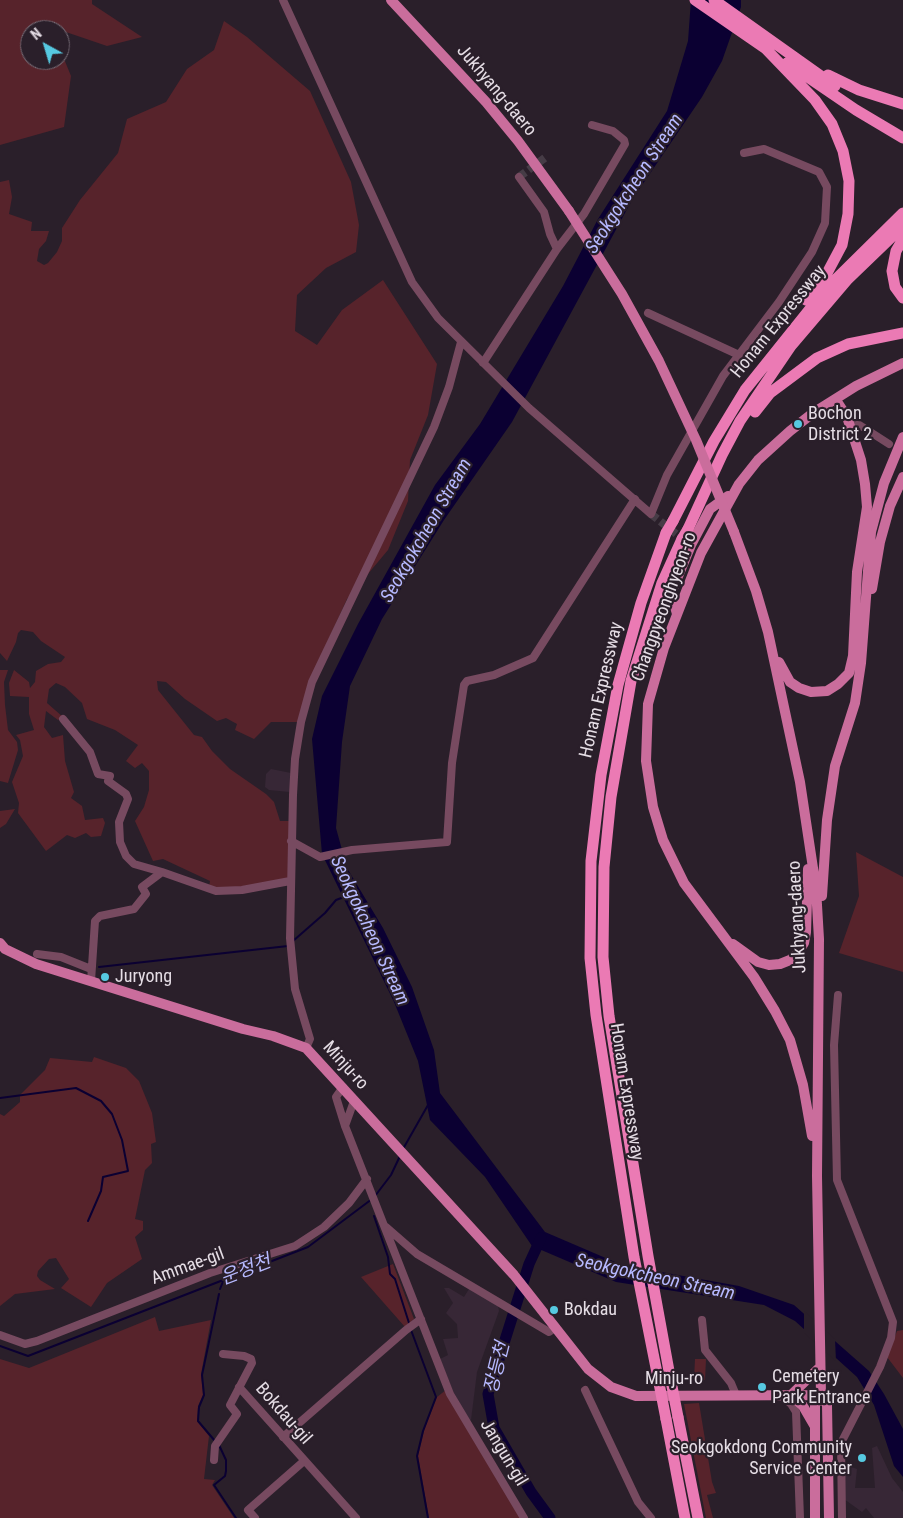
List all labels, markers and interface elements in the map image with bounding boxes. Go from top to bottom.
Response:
north arrow [20,20,70,70]
text: N [28,25,45,43]
street label: Jukhyang-daero [452,41,540,141]
water label: Seokgokcheon Stream [581,110,689,258]
street label: Honam Expressway [727,261,831,383]
place label: Bochon District 2 [808,403,872,446]
marker: Bochon District 2 [792,418,804,430]
water label: Seokgokcheon Stream [377,455,477,607]
street label: Changpyeonghyeon-ro [628,529,702,685]
street label: Honam Expressway [576,620,628,760]
water label: Seokgokcheon Stream [324,853,414,1009]
street label: Jukhyang-daero [784,860,812,974]
place label: Juryong [115,966,172,988]
marker: Juryong [99,971,111,983]
street label: Honam Expressway [604,1022,648,1162]
street label: Minju-ro [318,1037,372,1095]
street label: Ammae-gil [149,1244,227,1290]
water label: Seokgokcheon Stream [573,1250,737,1306]
water label: 운정천 [217,1251,275,1291]
place label: Bokdau [564,1299,617,1321]
marker: Bokdau [548,1304,560,1316]
water label: 장등천 [481,1340,515,1396]
place label: Cemetery Park Entrance [772,1366,870,1408]
street label: Minju-ro [645,1368,703,1390]
street label: Bokdau-gil [250,1379,316,1449]
marker: Cemetery Park Entrance [756,1381,768,1393]
street label: Jangun-gil [475,1416,531,1490]
place label: Seokgokdong Community Service Center [671,1437,852,1480]
marker: Seokgokdong Community Service Center [856,1452,868,1464]

